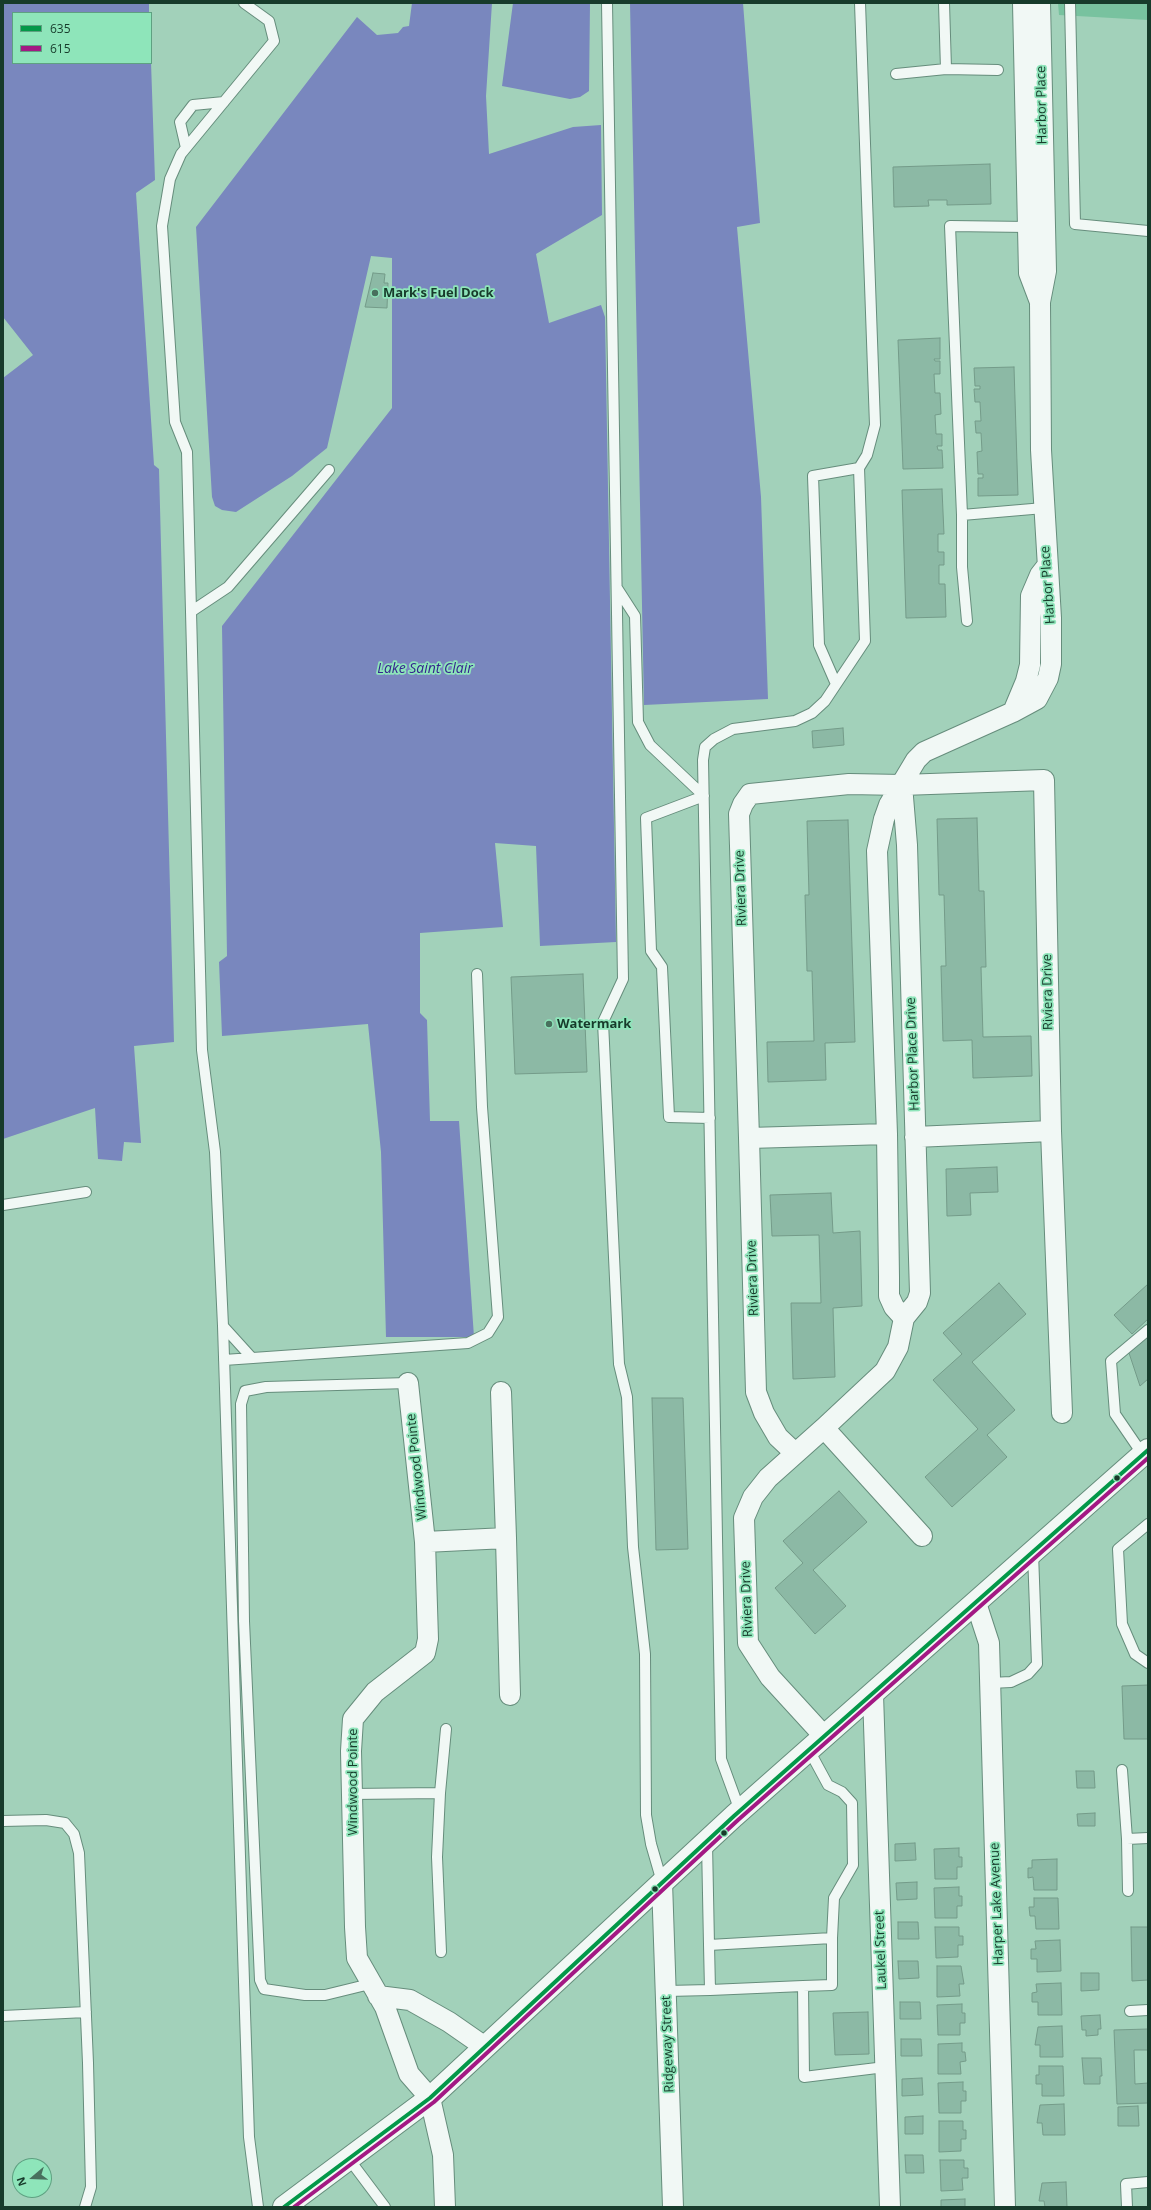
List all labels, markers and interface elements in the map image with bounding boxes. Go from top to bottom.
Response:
legend [12,12,152,64]
text: 635 [50,20,71,37]
text: 615 [50,40,71,57]
street label: Harbor Place [1034,66,1050,144]
place label: Mark's Fuel Dock [383,285,493,301]
marker: Mark's Fuel Dock [370,288,380,298]
street label: Harbor Place [1037,545,1059,625]
water label: Lake Saint Clair [377,661,473,677]
street label: Riviera Drive [732,850,750,926]
street label: Riviera Drive [1040,954,1056,1030]
street label: Harbor Place Drive [903,997,923,1111]
place label: Watermark [557,1016,631,1032]
marker: Watermark [544,1019,554,1029]
street label: Riviera Drive [744,1240,762,1316]
street label: Windwood Pointe [404,1413,430,1521]
unlabelled marker [1112,1473,1122,1483]
street label: Riviera Drive [738,1561,756,1637]
street label: Windwood Pointe [345,1728,361,1836]
unlabelled marker [719,1828,729,1838]
street label: Harper Lake Avenue [987,1842,1007,1966]
unlabelled marker [650,1884,660,1894]
street label: Laukel Street [872,1910,890,1990]
street label: Ridgeway Street [659,1995,677,2093]
north arrow [12,2158,52,2198]
text: N [13,2175,30,2188]

